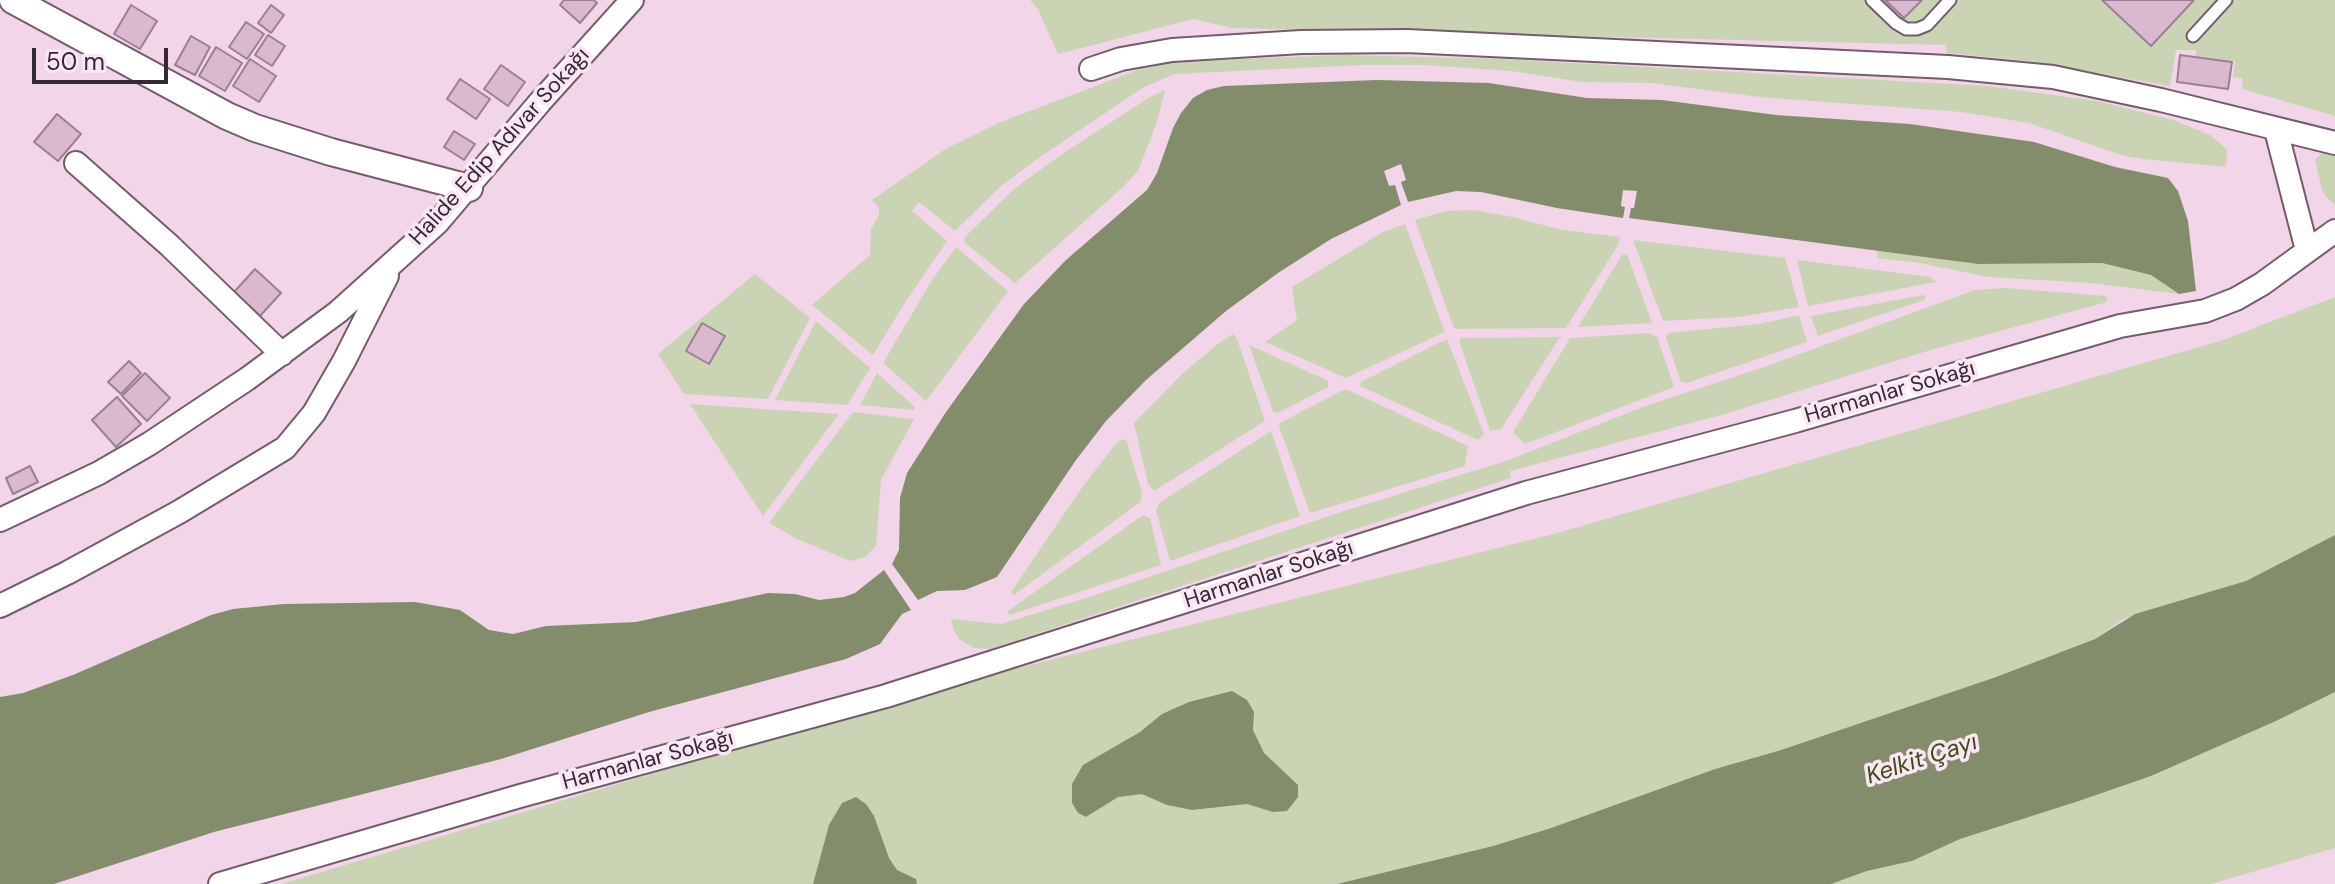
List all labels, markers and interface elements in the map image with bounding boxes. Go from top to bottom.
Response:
scale bar [36,32,172,82]
street label: Halide Edip Adıvar Sokağı [405,43,595,251]
text: 50 m [46,46,105,77]
street label: Harmanlar Sokağı [1802,356,1978,430]
street label: Harmanlar Sokağı [1181,535,1357,615]
street label: Harmanlar Sokağı [560,725,736,797]
water label: Kelkit Çayı [1863,729,1981,791]

